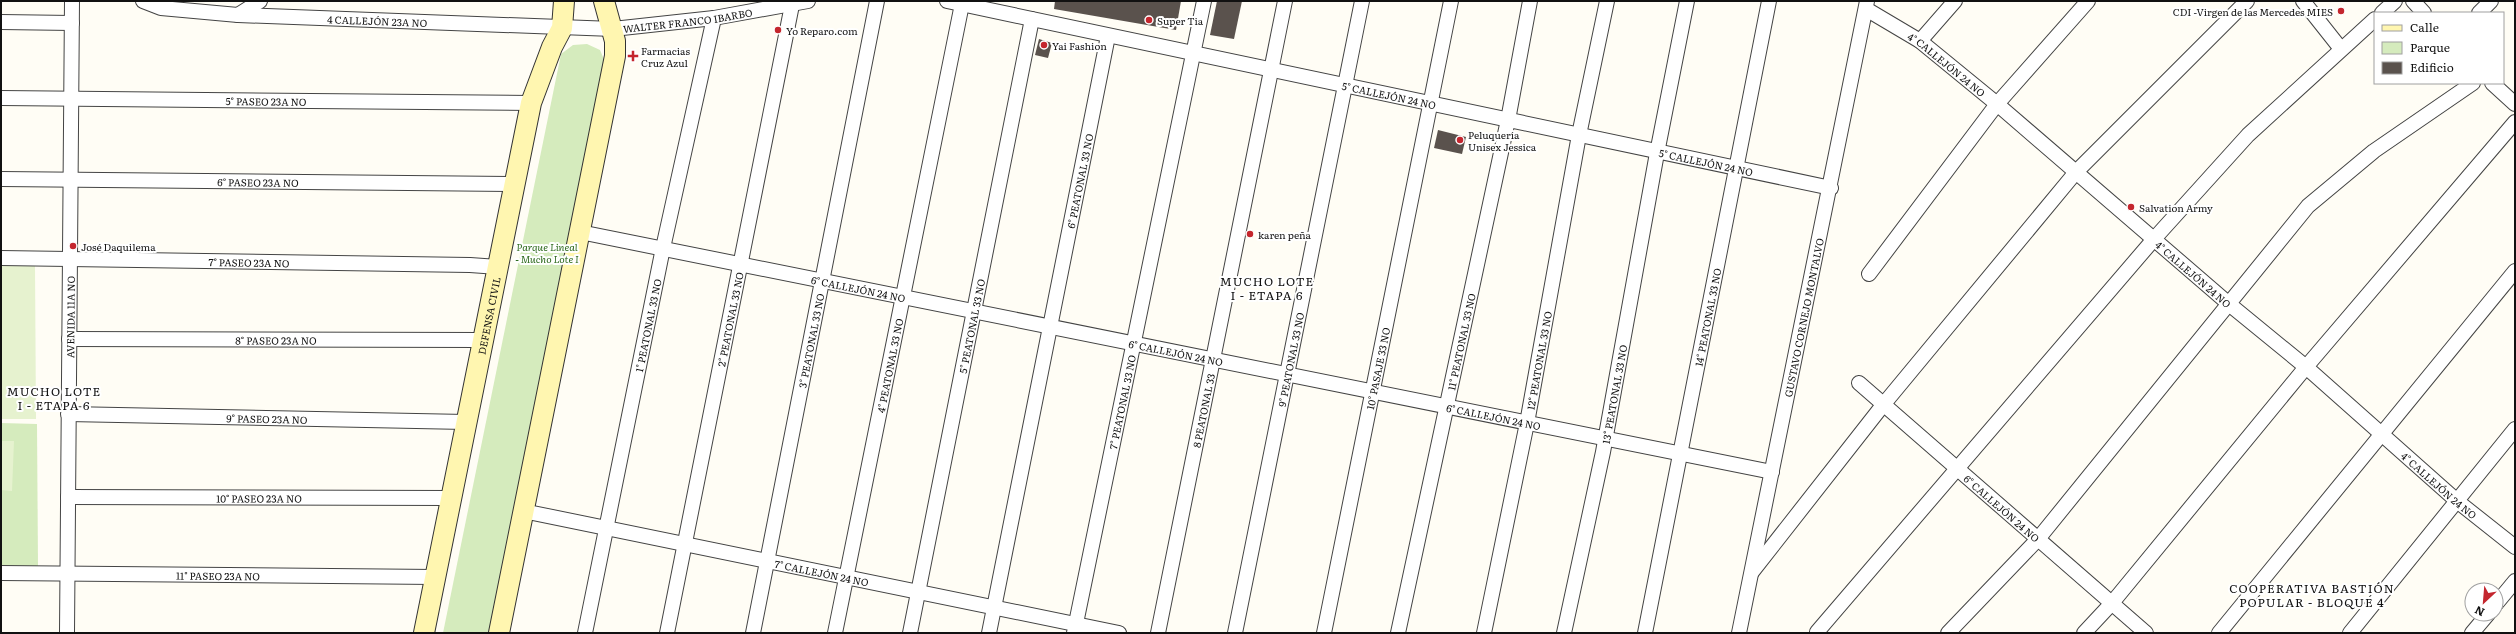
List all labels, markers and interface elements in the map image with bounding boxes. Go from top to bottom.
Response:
street label: WALTER FRANCO IBARBO [622,4,754,35]
place label: CDI -Virgen de las Mercedes MIES [2173,4,2333,19]
marker: CDI -Virgen de las Mercedes MIES [2336,6,2346,16]
street label: 4 CALLEJÓN 23A NO [327,11,428,30]
legend [2374,12,2504,84]
place label: Super Tia [1157,13,1204,28]
marker: Super Tia [1144,15,1154,25]
text: Calle [2410,18,2439,36]
place label: Yo Reparo.com [786,23,858,38]
marker: Yo Reparo.com [773,25,783,35]
street label: 4° CALLEJÓN 24 NO [1905,28,1989,100]
place label: Yai Fashion [1052,38,1107,53]
text: Parque [2410,38,2450,56]
marker: Yai Fashion [1039,40,1049,50]
place label: Farmacias Cruz Azul [641,43,690,70]
marker: Farmacias Cruz Azul [628,51,638,61]
text: Edificio [2410,58,2454,76]
street label: 5° CALLEJÓN 24 NO [1341,77,1438,112]
street label: 5° PASEO 23A NO [225,93,307,108]
place label: Peluquería Unisex Jessica [1468,127,1537,154]
street label: 6° PEATONAL 33 NO [1062,132,1096,230]
marker: Peluquería Unisex Jessica [1455,135,1465,145]
street label: 5° CALLEJÓN 24 NO [1658,144,1755,179]
street label: 6° PASEO 23A NO [217,174,299,189]
place label: Salvation Army [2139,200,2213,215]
marker: Salvation Army [2126,202,2136,212]
place label: karen peña [1258,227,1312,242]
marker: karen peña [1245,229,1255,239]
street label: GUSTAVO CORNEJO MONTALVO [1779,236,1826,398]
street label: 4° CALLEJÓN 24 NO [2153,237,2235,311]
place label: José Daquilema [81,239,156,254]
park label: Parque Lineal - Mucho Lote I [515,239,579,266]
marker: José Daquilema [68,241,78,251]
street label: 7° PASEO 23A NO [208,254,290,270]
street label: 14° PEATONAL 33 NO [1690,266,1724,368]
street label: 2° PEATONAL 33 NO [713,270,746,368]
street label: 6° CALLEJÓN 24 NO [810,271,907,305]
district label: MUCHO LOTE I - ETAPA 6 [1220,272,1314,304]
street label: AVENIDA 11A NO [62,275,77,358]
street label: DEFENSA CIVIL [473,275,503,356]
street label: 1° PEATONAL 33 NO [631,277,664,373]
street label: 5° PEATONAL 33 NO [954,277,988,375]
street label: 3° PEATONAL 33 NO [794,291,827,389]
street label: 11° PEATONAL 33 NO [1443,291,1478,392]
street label: 12° PEATONAL 33 NO [1522,309,1555,411]
street label: 9° PEATONAL 33 NO [1273,310,1307,408]
street label: 4° PEATONAL 33 NO [872,316,906,414]
street label: 10° PASAJE 33 NO [1362,326,1393,411]
street label: 8° PASEO 23A NO [235,332,317,347]
street label: 6° CALLEJÓN 24 NO [1128,335,1225,369]
street label: 13° PEATONAL 33 NO [1597,343,1630,445]
street label: 7° PEATONAL 33 NO [1105,353,1139,450]
street label: 8 PEATONAL 33 [1188,372,1217,449]
district label: MUCHO LOTE I - ETAPA 6 [7,382,101,414]
street label: 6° CALLEJÓN 24 NO [1445,399,1543,433]
street label: 9° PASEO 23A NO [226,410,308,426]
street label: 4° CALLEJÓN 24 NO [2398,448,2481,522]
street label: 6° CALLEJÓN 24 NO [1961,471,2044,545]
street label: 10° PASEO 23A NO [216,490,302,505]
street label: 7° CALLEJÓN 24 NO [773,555,871,589]
street label: 11° PASEO 23A NO [176,567,260,583]
district label: COOPERATIVA BASTIÓN POPULAR - BLOQUE 4 [2229,579,2395,611]
north arrow [2464,582,2504,622]
text: N [2472,603,2487,621]

